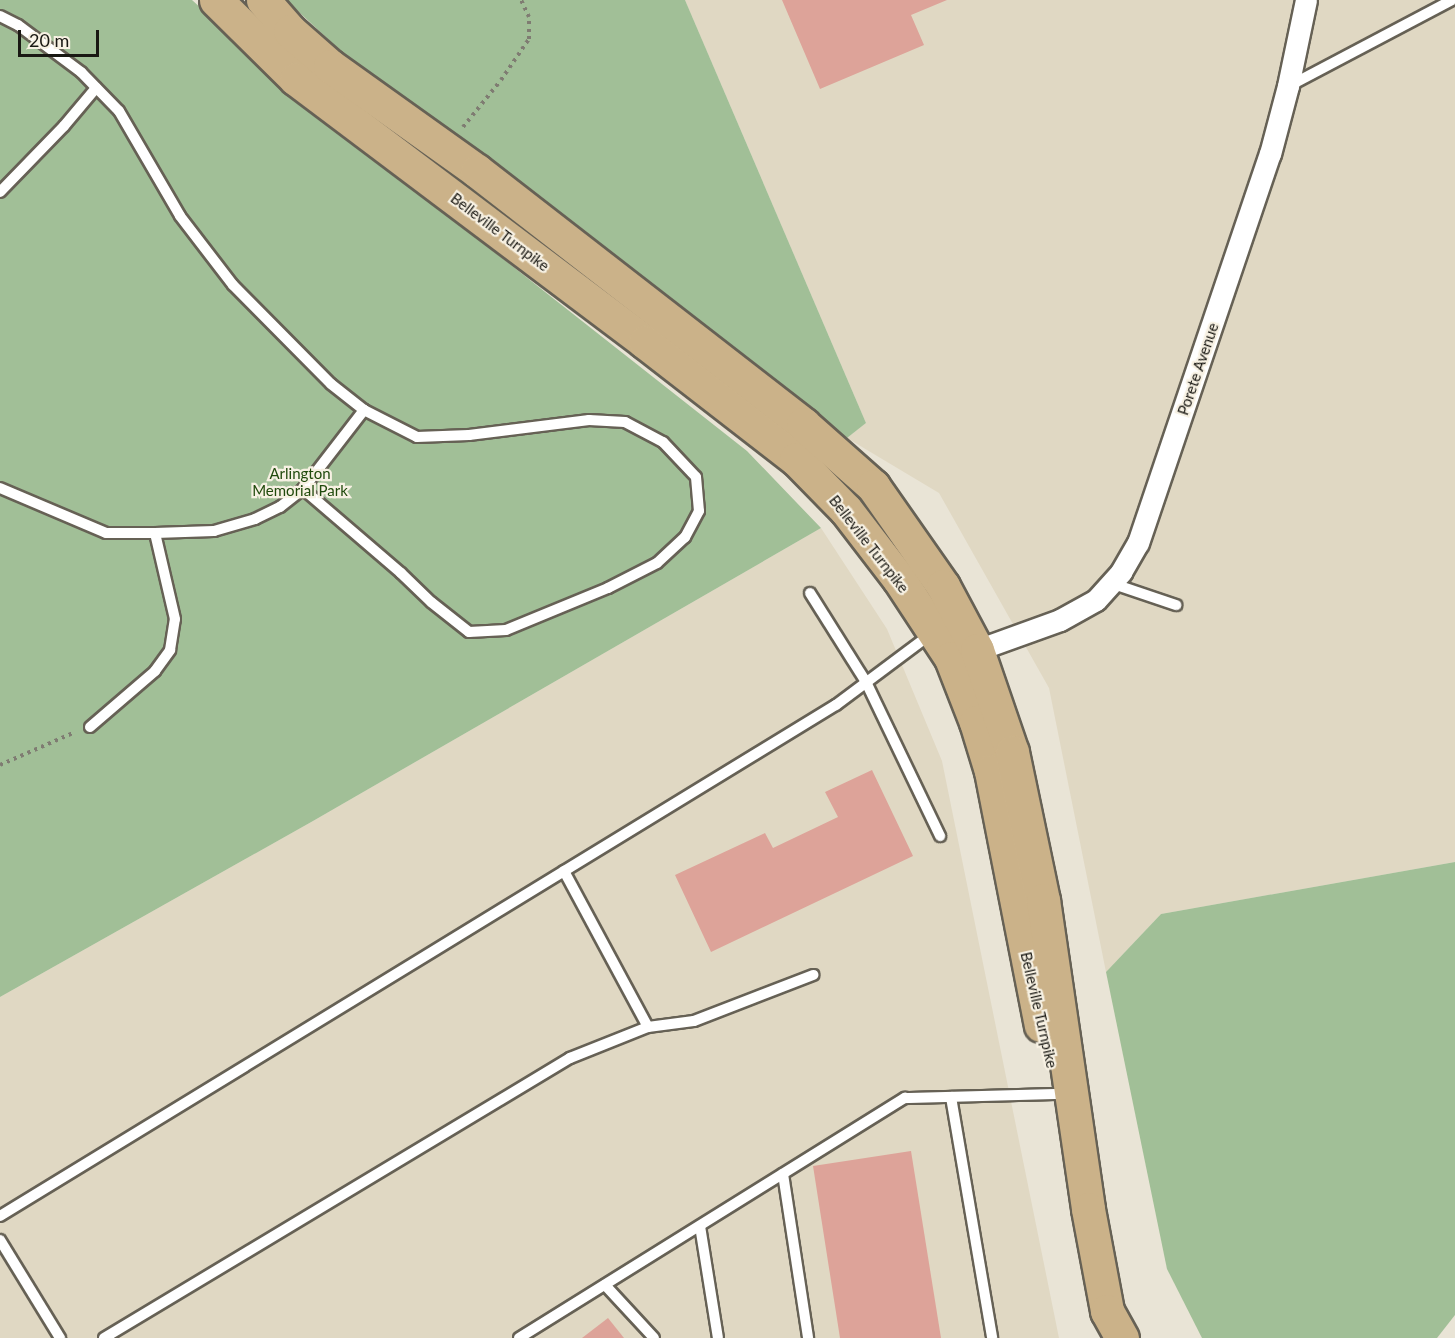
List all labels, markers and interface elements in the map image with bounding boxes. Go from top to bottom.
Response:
scale bar [21,18,102,56]
text: 20 m [29,29,69,51]
street label: Belleville Turnpike [447,189,553,275]
street label: Porete Avenue [1174,320,1222,418]
park label: Arlington Memorial Park [252,464,348,499]
street label: Belleville Turnpike [825,492,913,596]
street label: Belleville Turnpike [1017,950,1061,1070]

